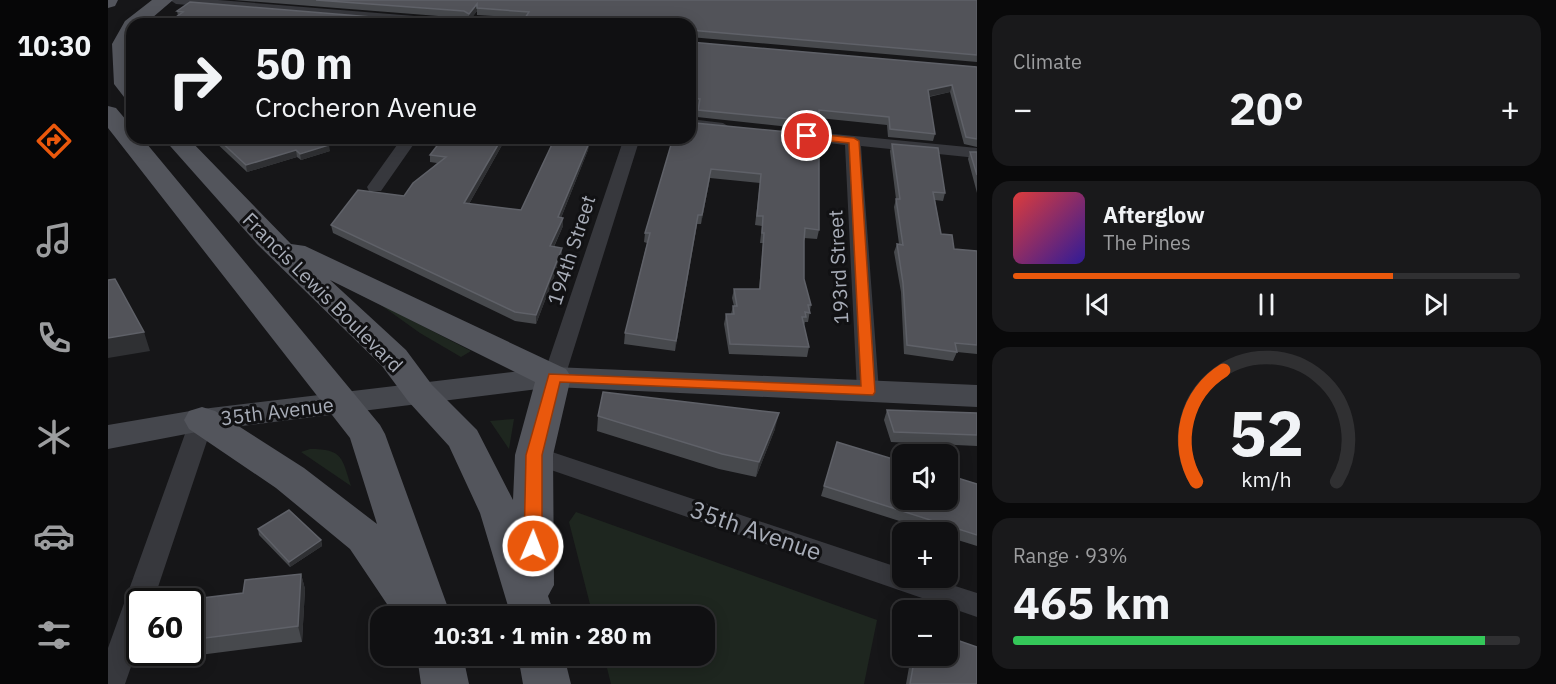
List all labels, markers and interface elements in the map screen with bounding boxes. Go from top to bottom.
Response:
text: 10:30 [17,28,91,63]
text: 50 m [255,36,353,91]
icon: right [156,42,234,120]
text: Climate [1013,48,1082,75]
text: 20° [1229,79,1304,137]
text: − [1013,87,1033,130]
text: + [1500,87,1520,130]
text: Crocheron Avenue [255,89,477,124]
pin [781,110,832,161]
icon: arrive [790,119,823,152]
icon: directions [33,120,75,162]
street label: 194th Street [541,192,601,308]
text: Afterglow [1103,200,1205,229]
street label: Francis Lewis Boulevard [237,206,409,378]
street label: 193rd Street [822,209,854,325]
icon: music [33,219,75,261]
text: The Pines [1103,229,1191,256]
icon: previous [1081,288,1114,321]
icon: pause [1250,288,1283,321]
icon: next [1419,288,1452,321]
icon: phone [33,317,75,359]
street label: 35th Avenue [219,391,335,431]
text: 52 [1229,392,1304,473]
icon: climate [33,416,75,458]
map controls [892,444,958,666]
button: sound [892,444,958,510]
text: km/h [1241,465,1292,493]
street label: 35th Avenue [686,493,826,567]
position arrow [501,514,565,578]
icon: car [33,515,75,557]
button: + [892,522,958,588]
text: Range · 93% [1013,542,1128,569]
text: 465 km [1013,573,1171,631]
speed limit sign: 60 [126,588,204,666]
button: − [892,600,958,666]
icon: filters [33,614,75,656]
text: 10:31 · 1 min · 280 m [433,621,652,650]

